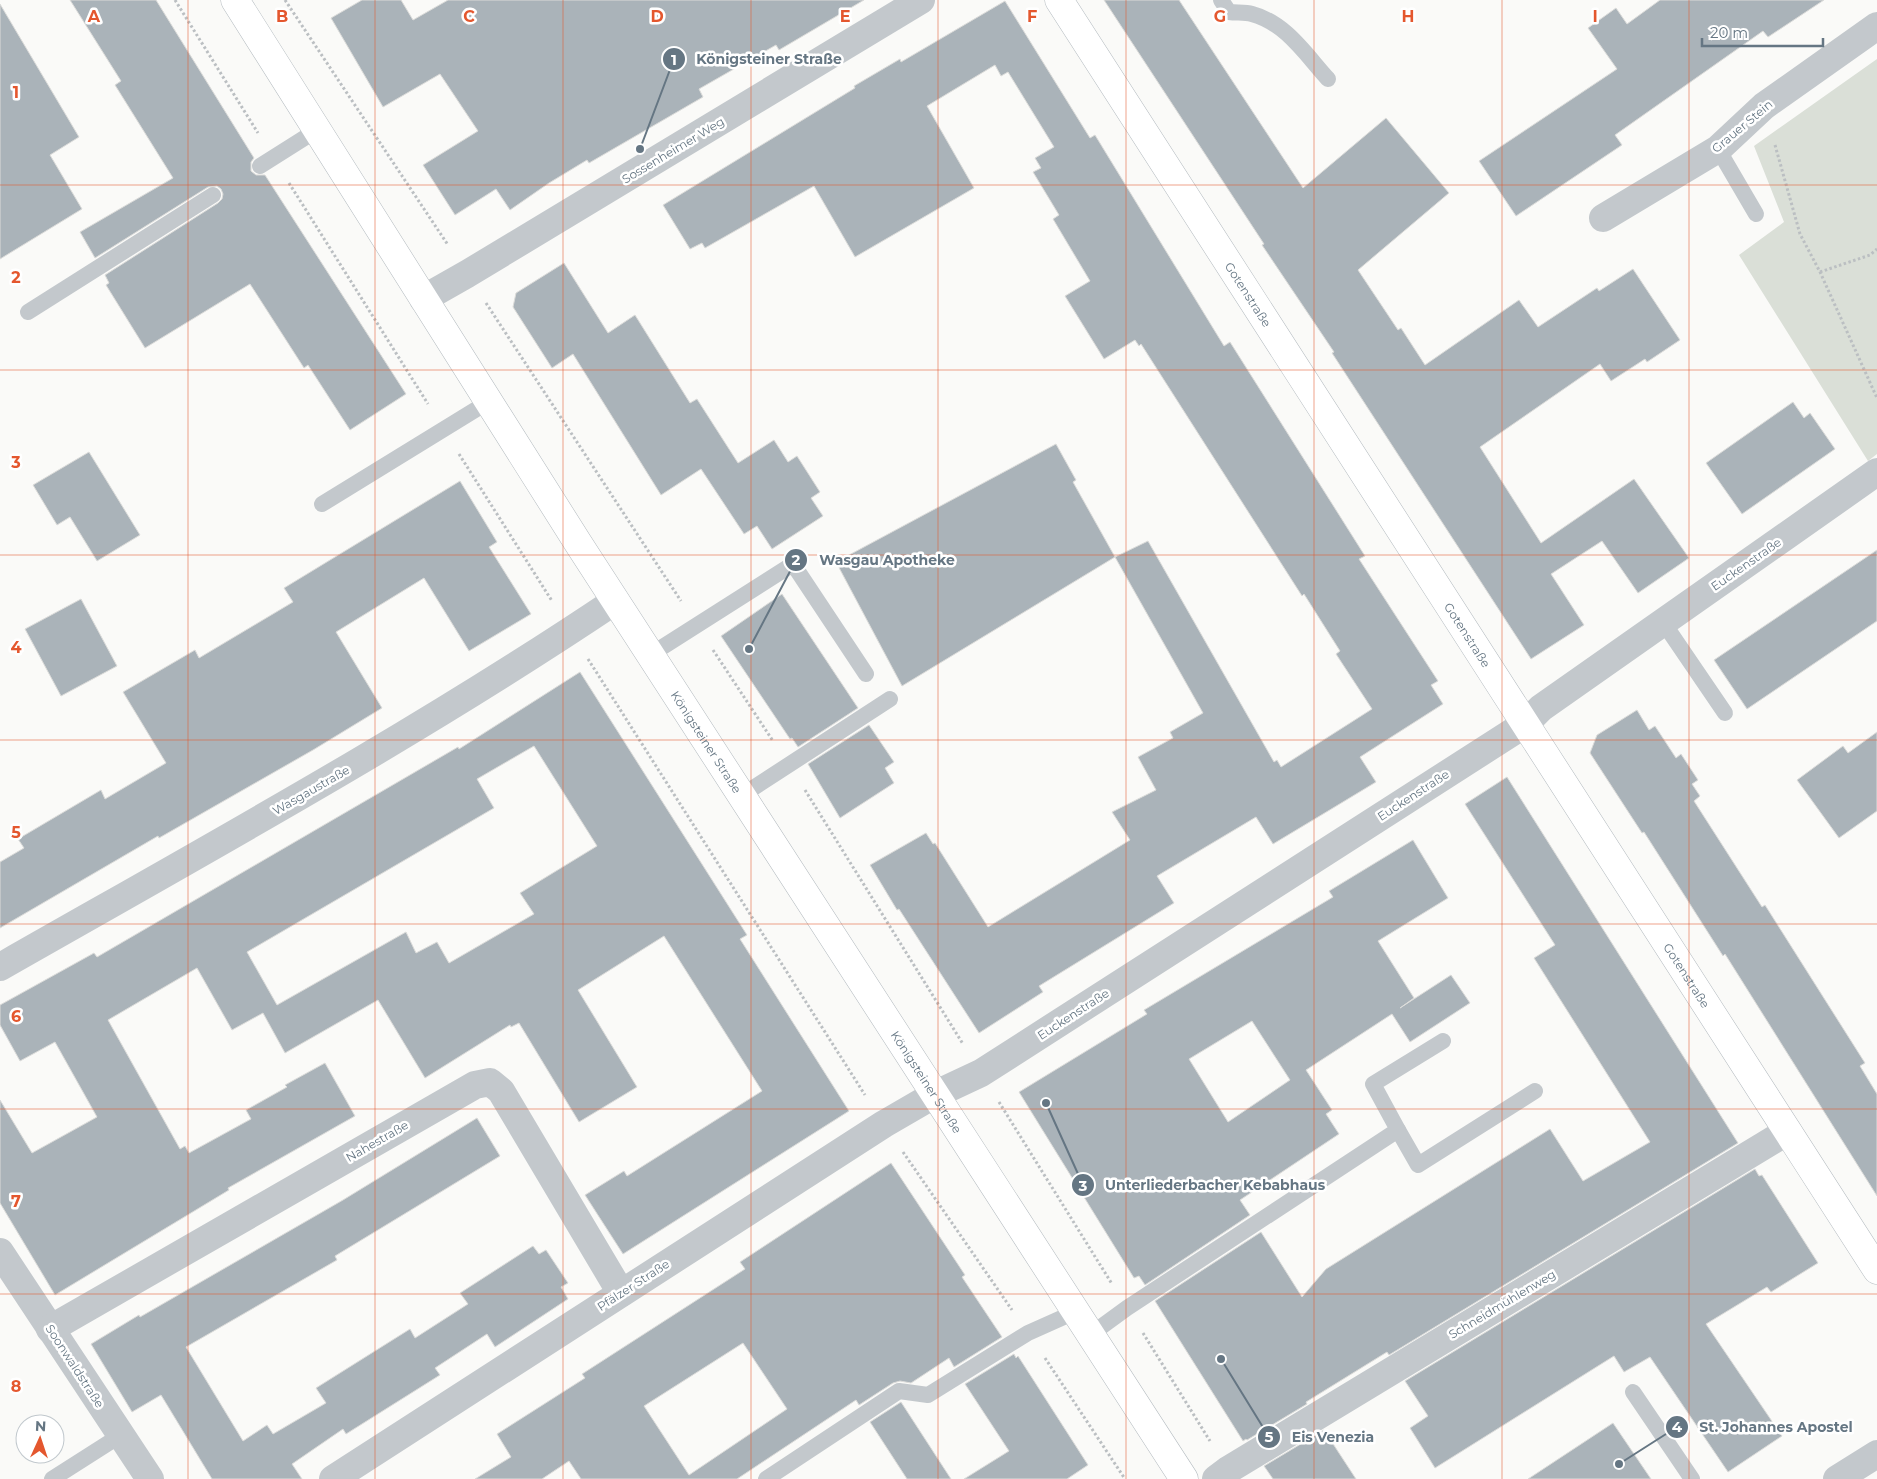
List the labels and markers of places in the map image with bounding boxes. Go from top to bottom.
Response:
callout: Königsteiner Straße [661,45,852,74]
callout: Wasgau Apotheke [784,545,964,574]
callout: Unterliederbacher Kebabhaus [1070,1171,1336,1200]
callout: St. Johannes Apostel [1665,1412,1863,1441]
callout: Eis Venezia [1256,1422,1384,1451]

